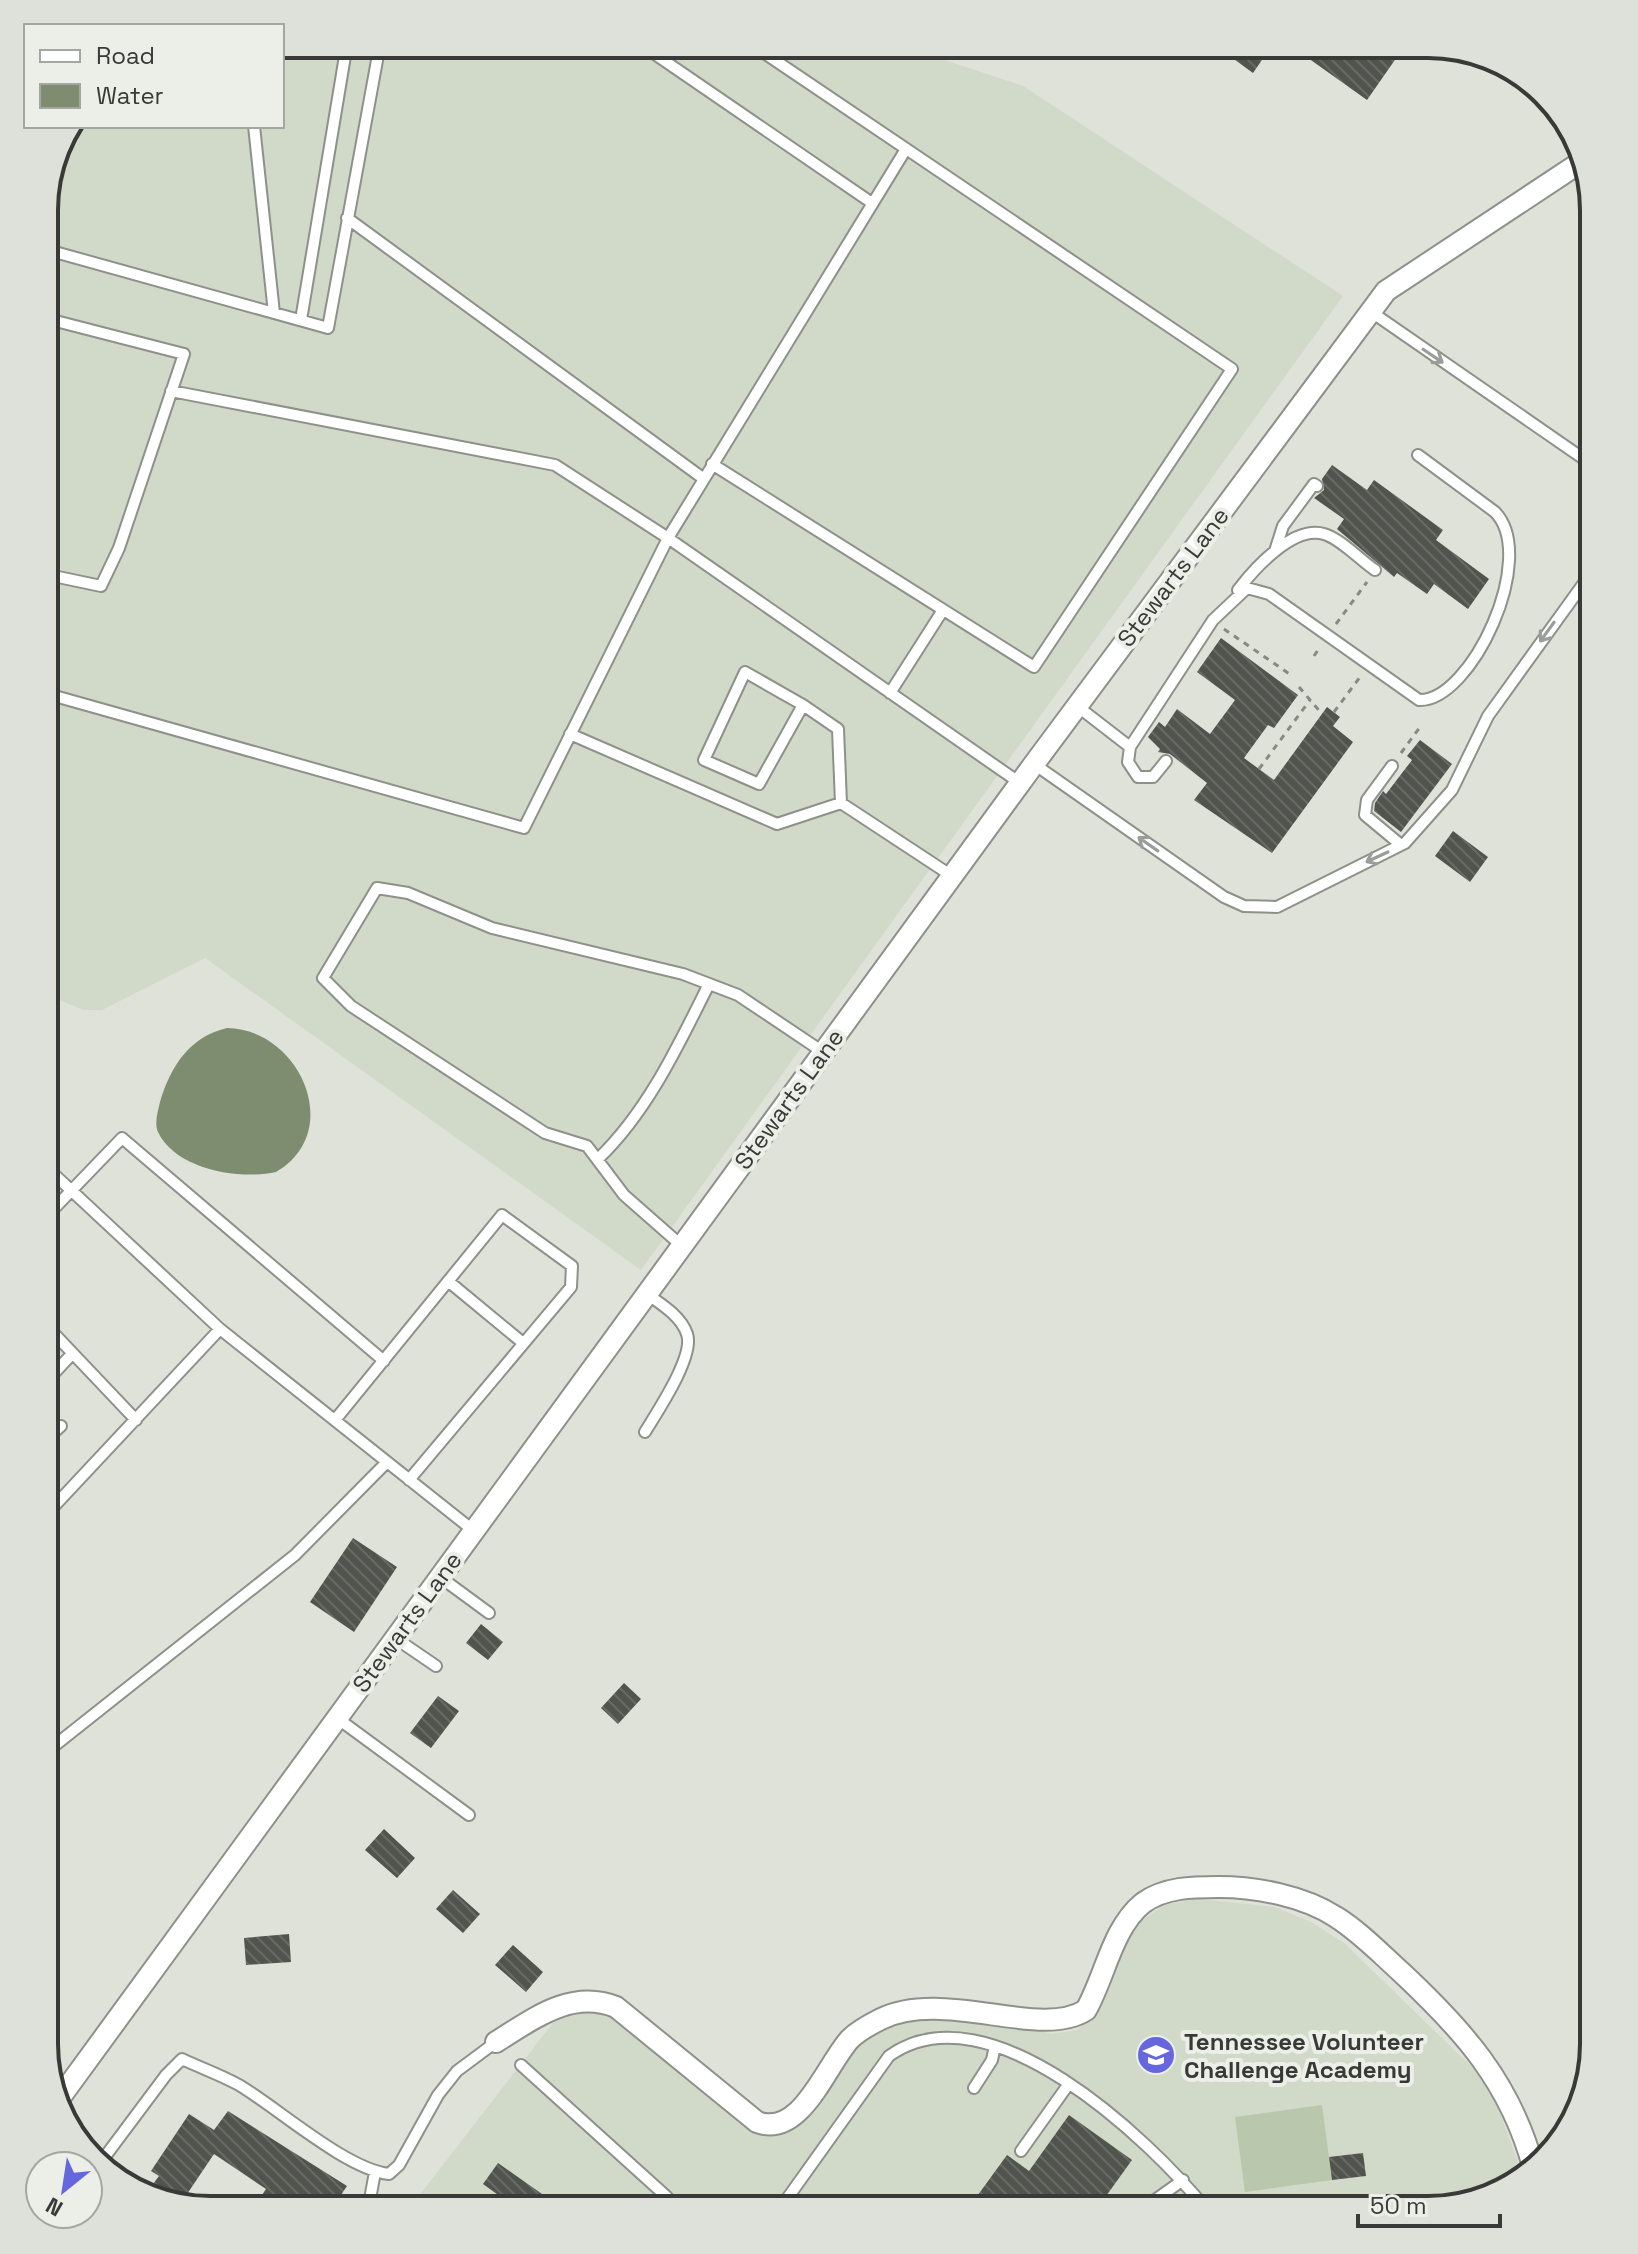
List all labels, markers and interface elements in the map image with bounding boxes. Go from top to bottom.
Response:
legend [24,24,284,128]
text: Road [96,40,155,71]
text: Water [96,80,164,111]
one-way arrow [1422,348,1444,365]
street label: Stewarts Lane [1110,501,1236,653]
one-way arrow [1539,620,1556,642]
one-way arrow [1137,836,1159,852]
one-way arrow [1365,850,1389,865]
street label: Stewarts Lane [727,1022,851,1176]
street label: Stewarts Lane [345,1545,469,1699]
place label: Tennessee Volunteer Challenge Academy [1184,2026,1424,2085]
school or university icon: Tennessee Volunteer Challenge Academy [1135,2034,1177,2076]
north arrow [24,2150,104,2230]
scale bar [1358,2178,1500,2228]
text: 50 m [1370,2190,1427,2221]
text: N [41,2192,67,2223]

